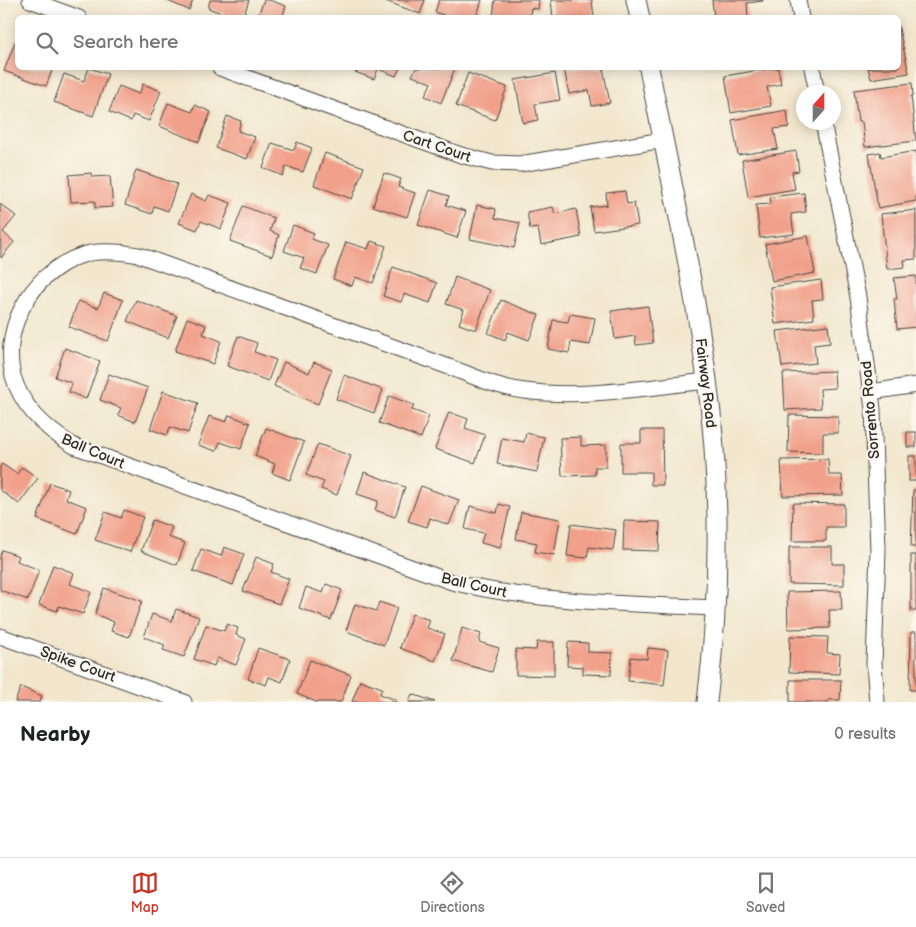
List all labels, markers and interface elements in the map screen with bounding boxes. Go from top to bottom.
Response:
search box [15,15,901,70]
icon: search [33,29,61,57]
text: Search here [73,31,178,54]
north arrow [796,85,841,130]
street label: Cart Court [400,126,474,167]
street label: Fairway Road [691,337,720,429]
street label: Sorrento Road [857,360,884,460]
street label: Ball Court [58,430,128,473]
street label: Ball Court [439,569,509,602]
street label: Spike Court [38,642,119,687]
text: Nearby [20,722,90,747]
text: 0 results [834,725,896,744]
tab: Map [131,869,159,916]
tab: Directions [420,869,485,916]
tab: Saved [746,869,785,916]

